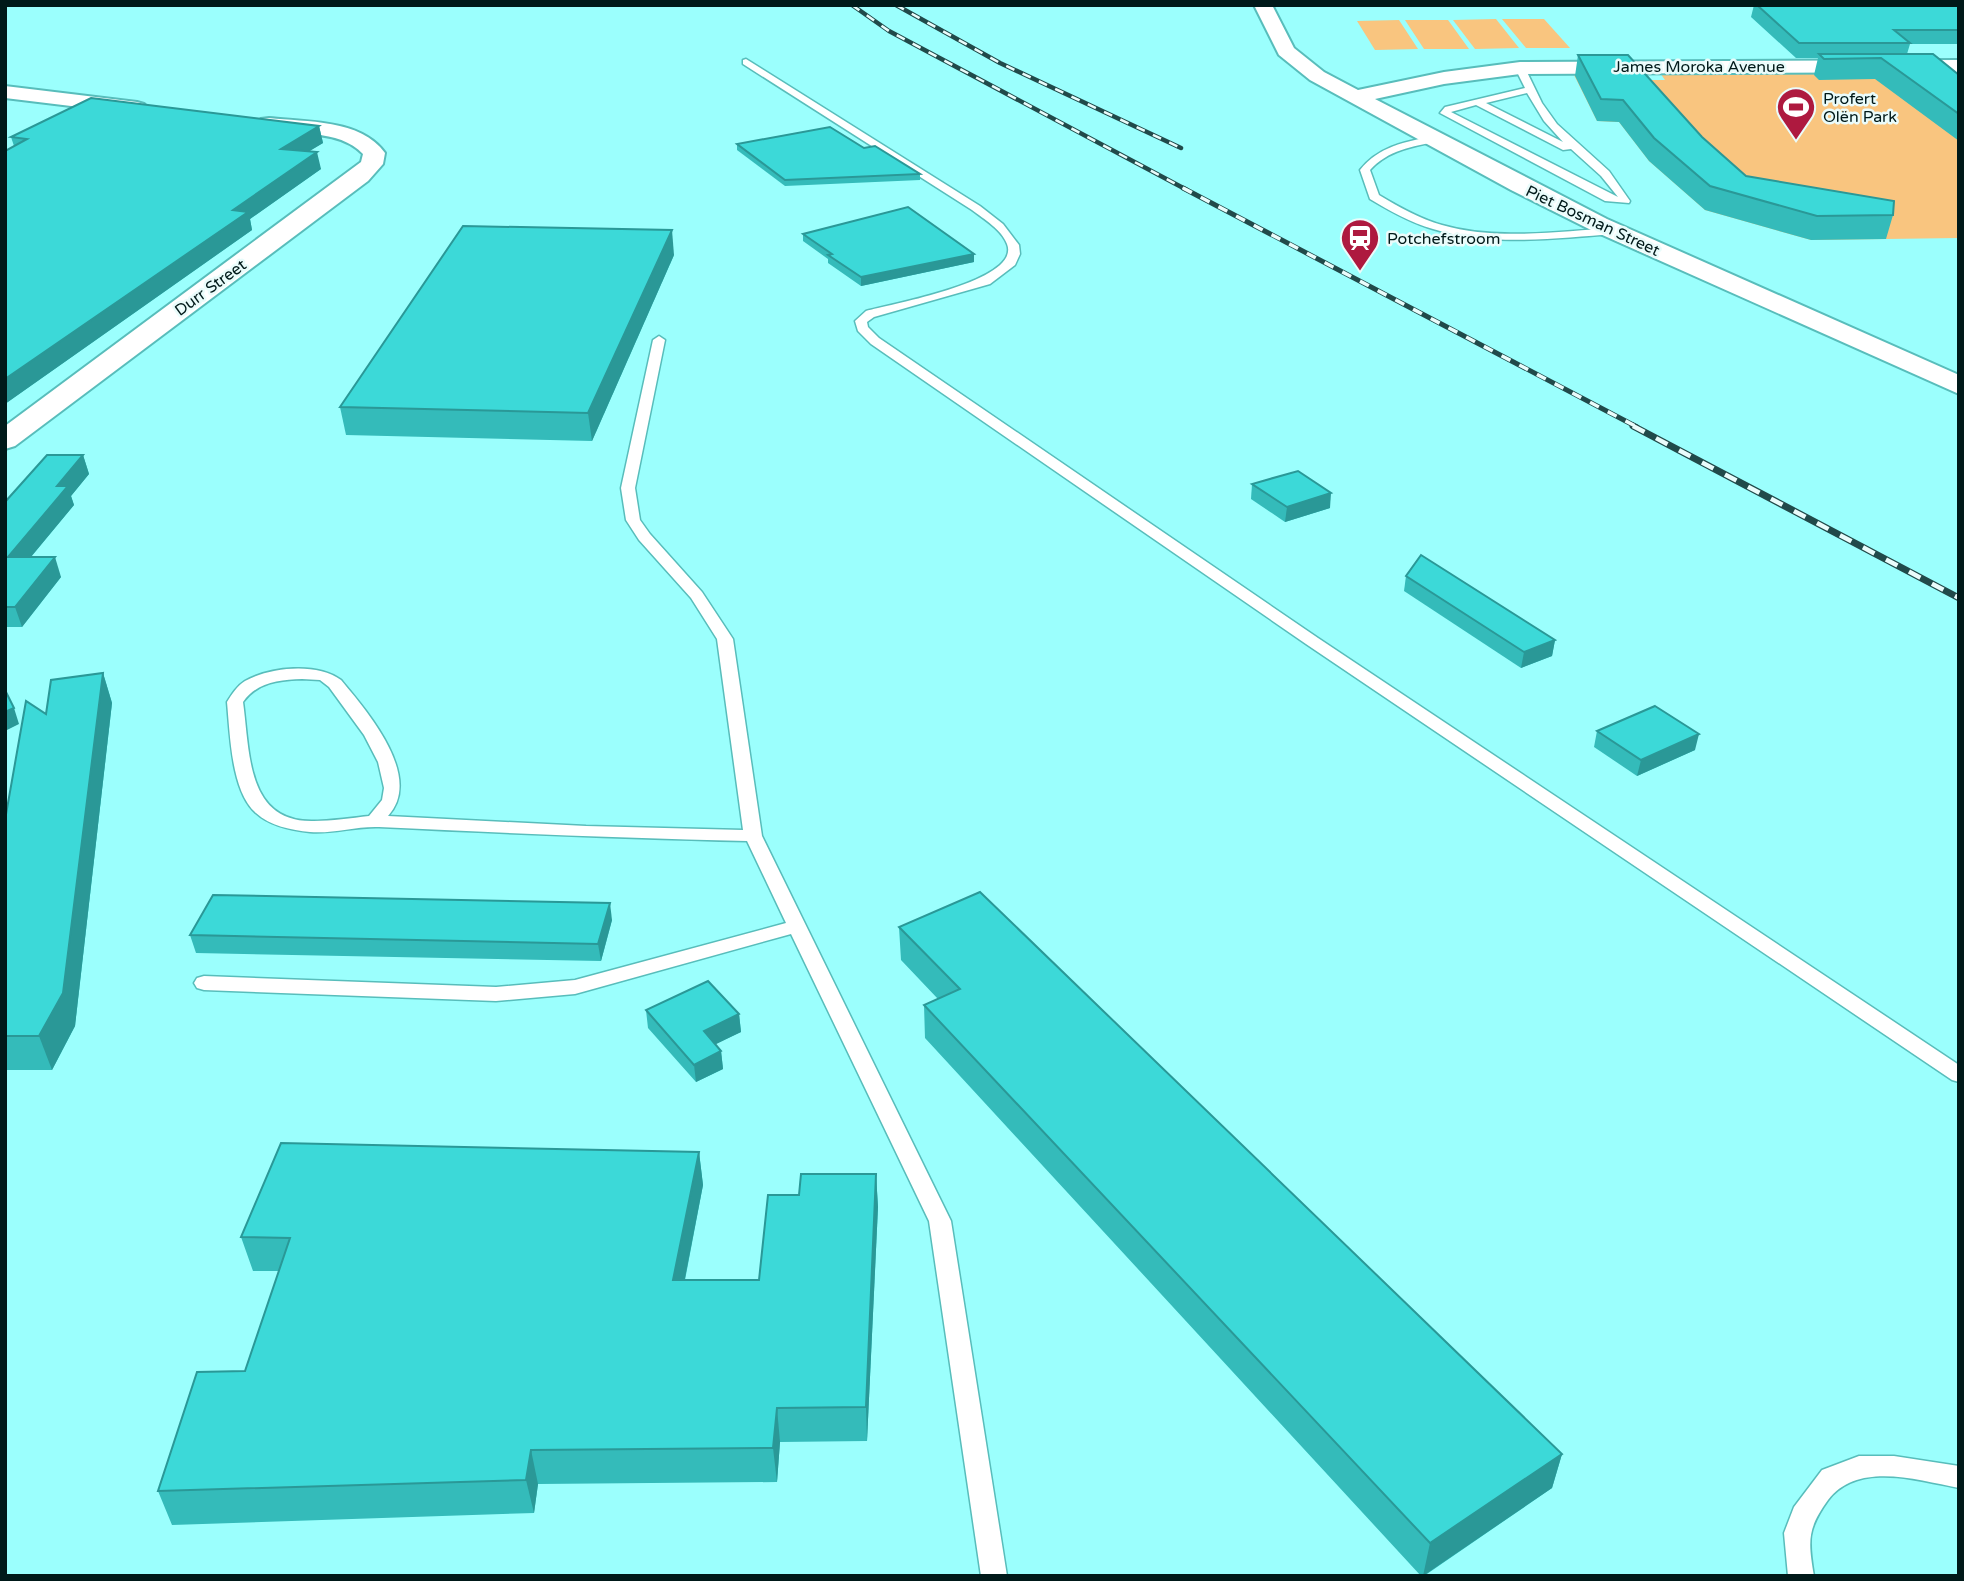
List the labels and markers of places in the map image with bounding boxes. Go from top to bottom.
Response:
sports icon: Profert Olën Park [1775,86,1817,141]
place label: Profert Olën Park [1823,89,1897,127]
station icon: Potchefstroom [1339,217,1381,272]
place label: Potchefstroom [1387,229,1500,249]

